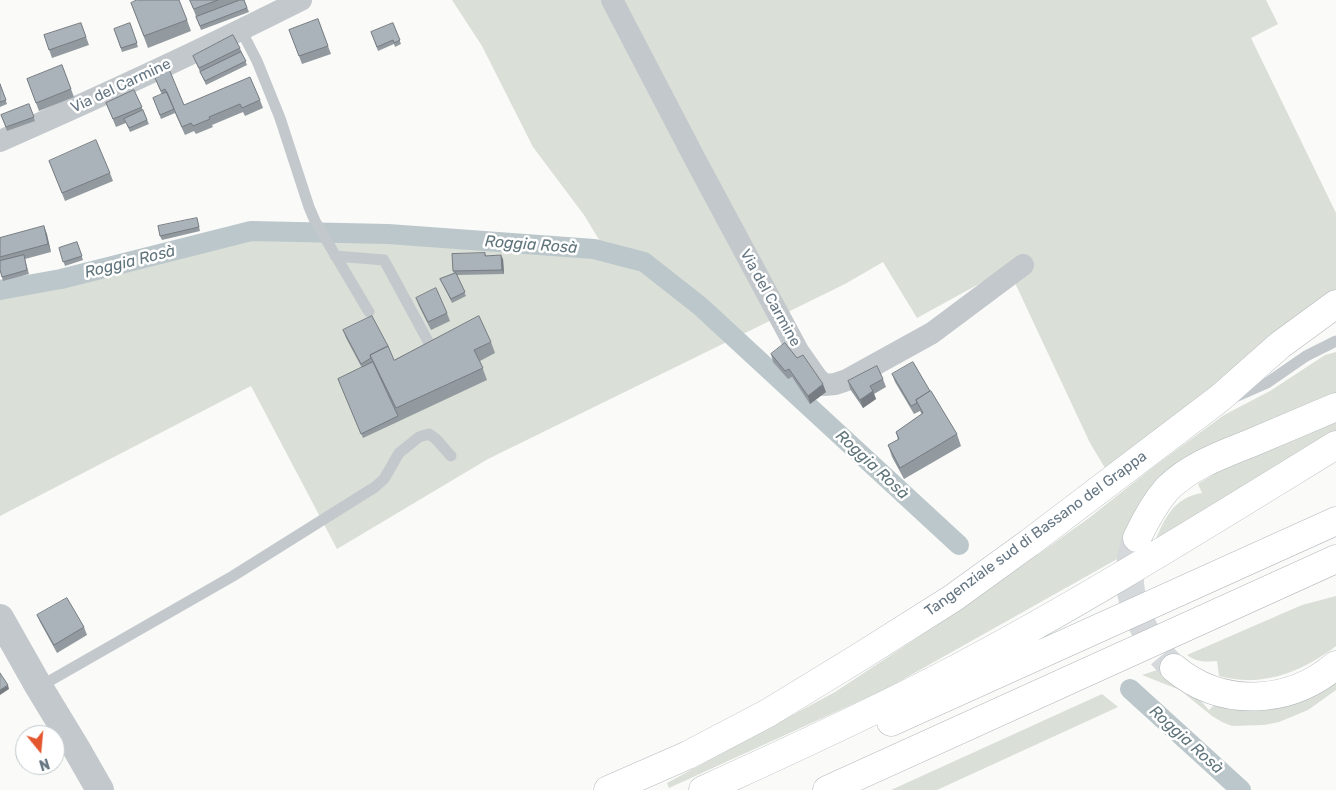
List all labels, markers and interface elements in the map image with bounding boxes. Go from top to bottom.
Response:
street label: Via del Carmine [68,55,174,117]
water label: Roggia Rosà [484,232,578,258]
water label: Roggia Rosà [83,241,177,283]
street label: Via del Carmine [736,246,804,350]
water label: Roggia Rosà [831,426,913,504]
street label: Tangenziale sud di Bassano del Grappa [921,447,1151,621]
water label: Roggia Rosà [1145,702,1227,778]
north arrow [15,725,65,775]
text: N [37,754,52,773]

